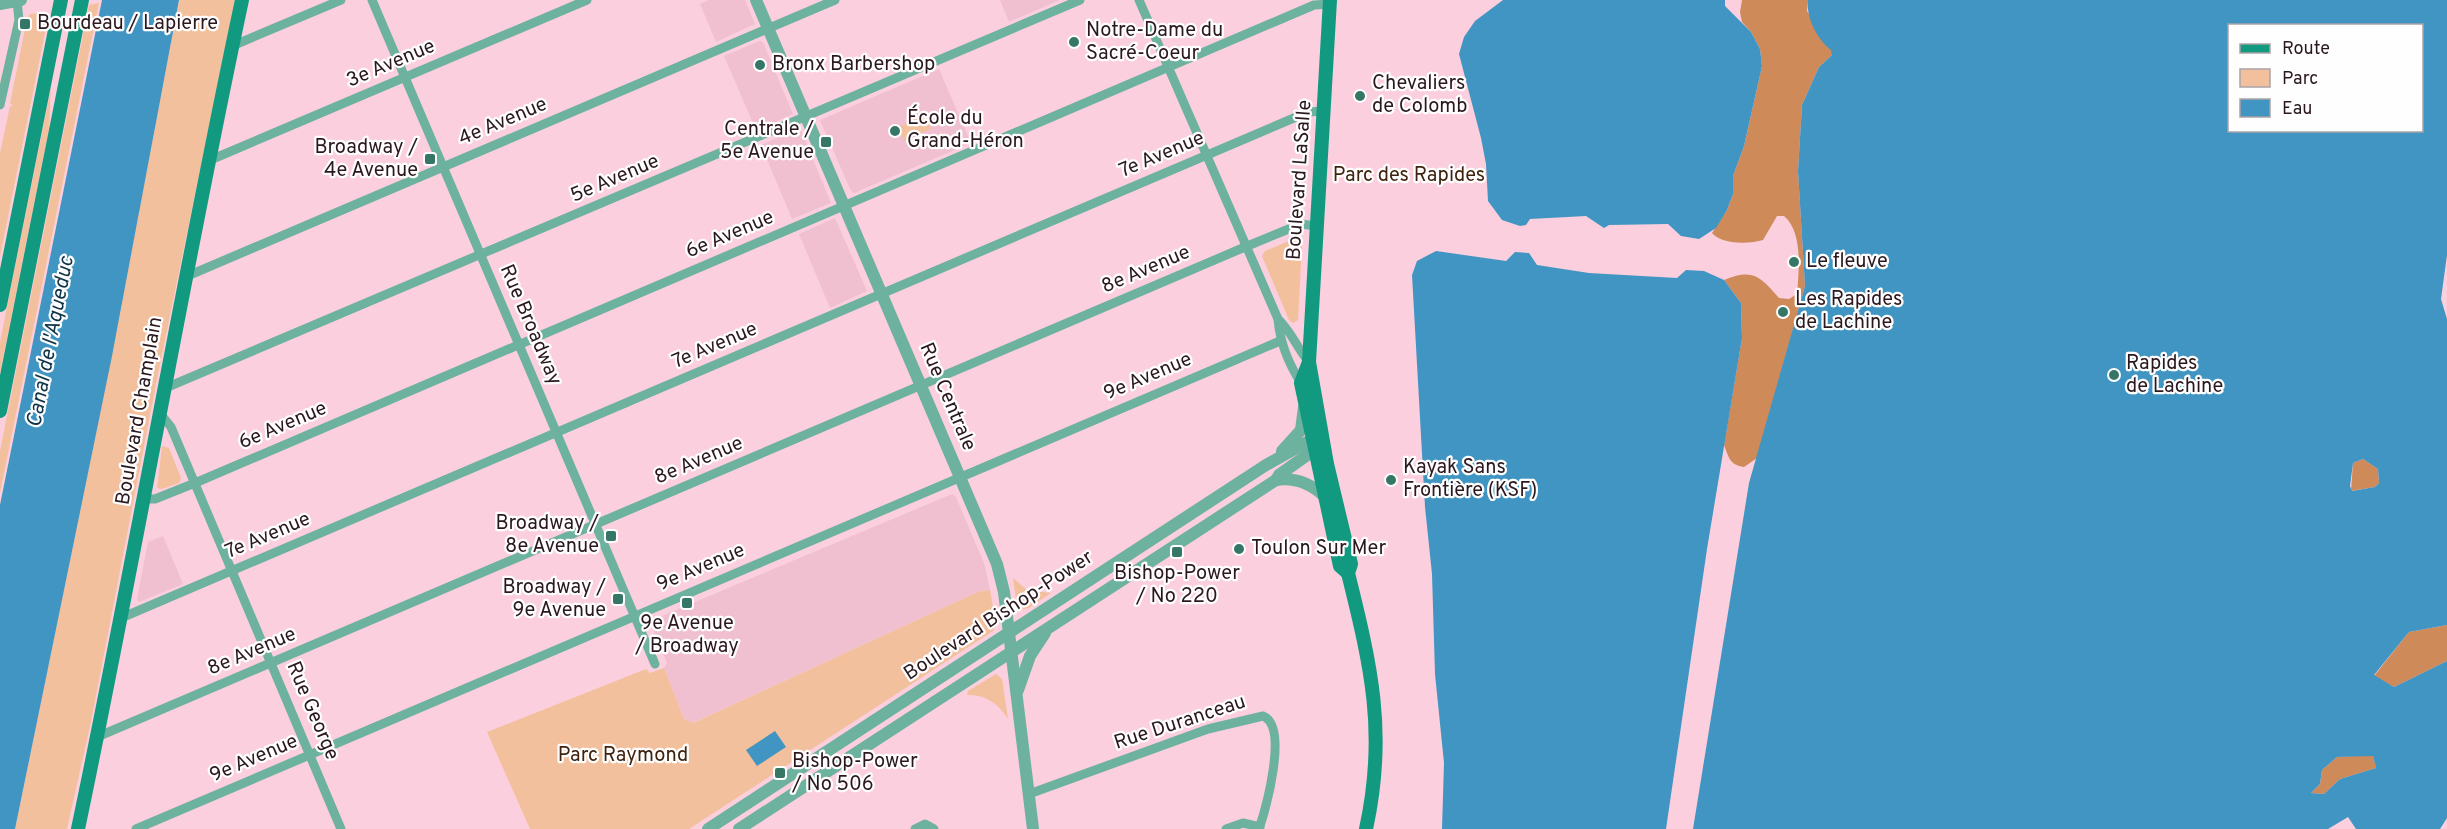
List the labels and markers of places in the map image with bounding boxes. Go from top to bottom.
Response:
place label: Bourdeau / Lapierre [37,11,218,37]
marker: Bourdeau / Lapierre [18,17,32,31]
place label: Notre-Dame du Sacré-Coeur [1086,18,1223,67]
marker: Notre-Dame du Sacré-Coeur [1067,35,1081,49]
place label: Bronx Barbershop [772,52,935,78]
marker: Bronx Barbershop [753,58,767,72]
place label: Chevaliers de Colomb [1372,71,1467,120]
marker: Chevaliers de Colomb [1353,89,1367,103]
place label: École du Grand-Héron [907,104,1024,155]
place label: Centrale / 5e Avenue [720,117,814,166]
marker: École du Grand-Héron [888,124,902,138]
place label: Broadway / 4e Avenue [314,135,418,184]
marker: Centrale / 5e Avenue [819,135,833,149]
marker: Broadway / 4e Avenue [423,152,437,166]
place label: Le fleuve [1806,249,1888,275]
marker: Le fleuve [1787,255,1801,269]
place label: Les Rapides de Lachine [1795,287,1902,336]
marker: Les Rapides de Lachine [1776,305,1790,319]
place label: Rapides de Lachine [2126,351,2223,400]
marker: Rapides de Lachine [2107,368,2121,382]
place label: Kayak Sans Frontière (KSF) [1403,455,1537,504]
marker: Kayak Sans Frontière (KSF) [1384,473,1398,487]
place label: Broadway / 8e Avenue [495,511,599,560]
marker: Broadway / 8e Avenue [604,529,618,543]
place label: Toulon Sur Mer [1251,536,1386,562]
marker: Toulon Sur Mer [1232,542,1246,556]
marker: Bishop-Power / No 220 [1170,545,1184,559]
place label: Bishop-Power / No 220 [1114,561,1240,610]
place label: Broadway / 9e Avenue [502,575,606,624]
marker: Broadway / 9e Avenue [611,592,625,606]
marker: 9e Avenue / Broadway [680,596,694,610]
place label: 9e Avenue / Broadway [634,611,739,660]
place label: Bishop-Power / No 506 [791,749,918,798]
marker: Bishop-Power / No 506 [773,766,787,780]

